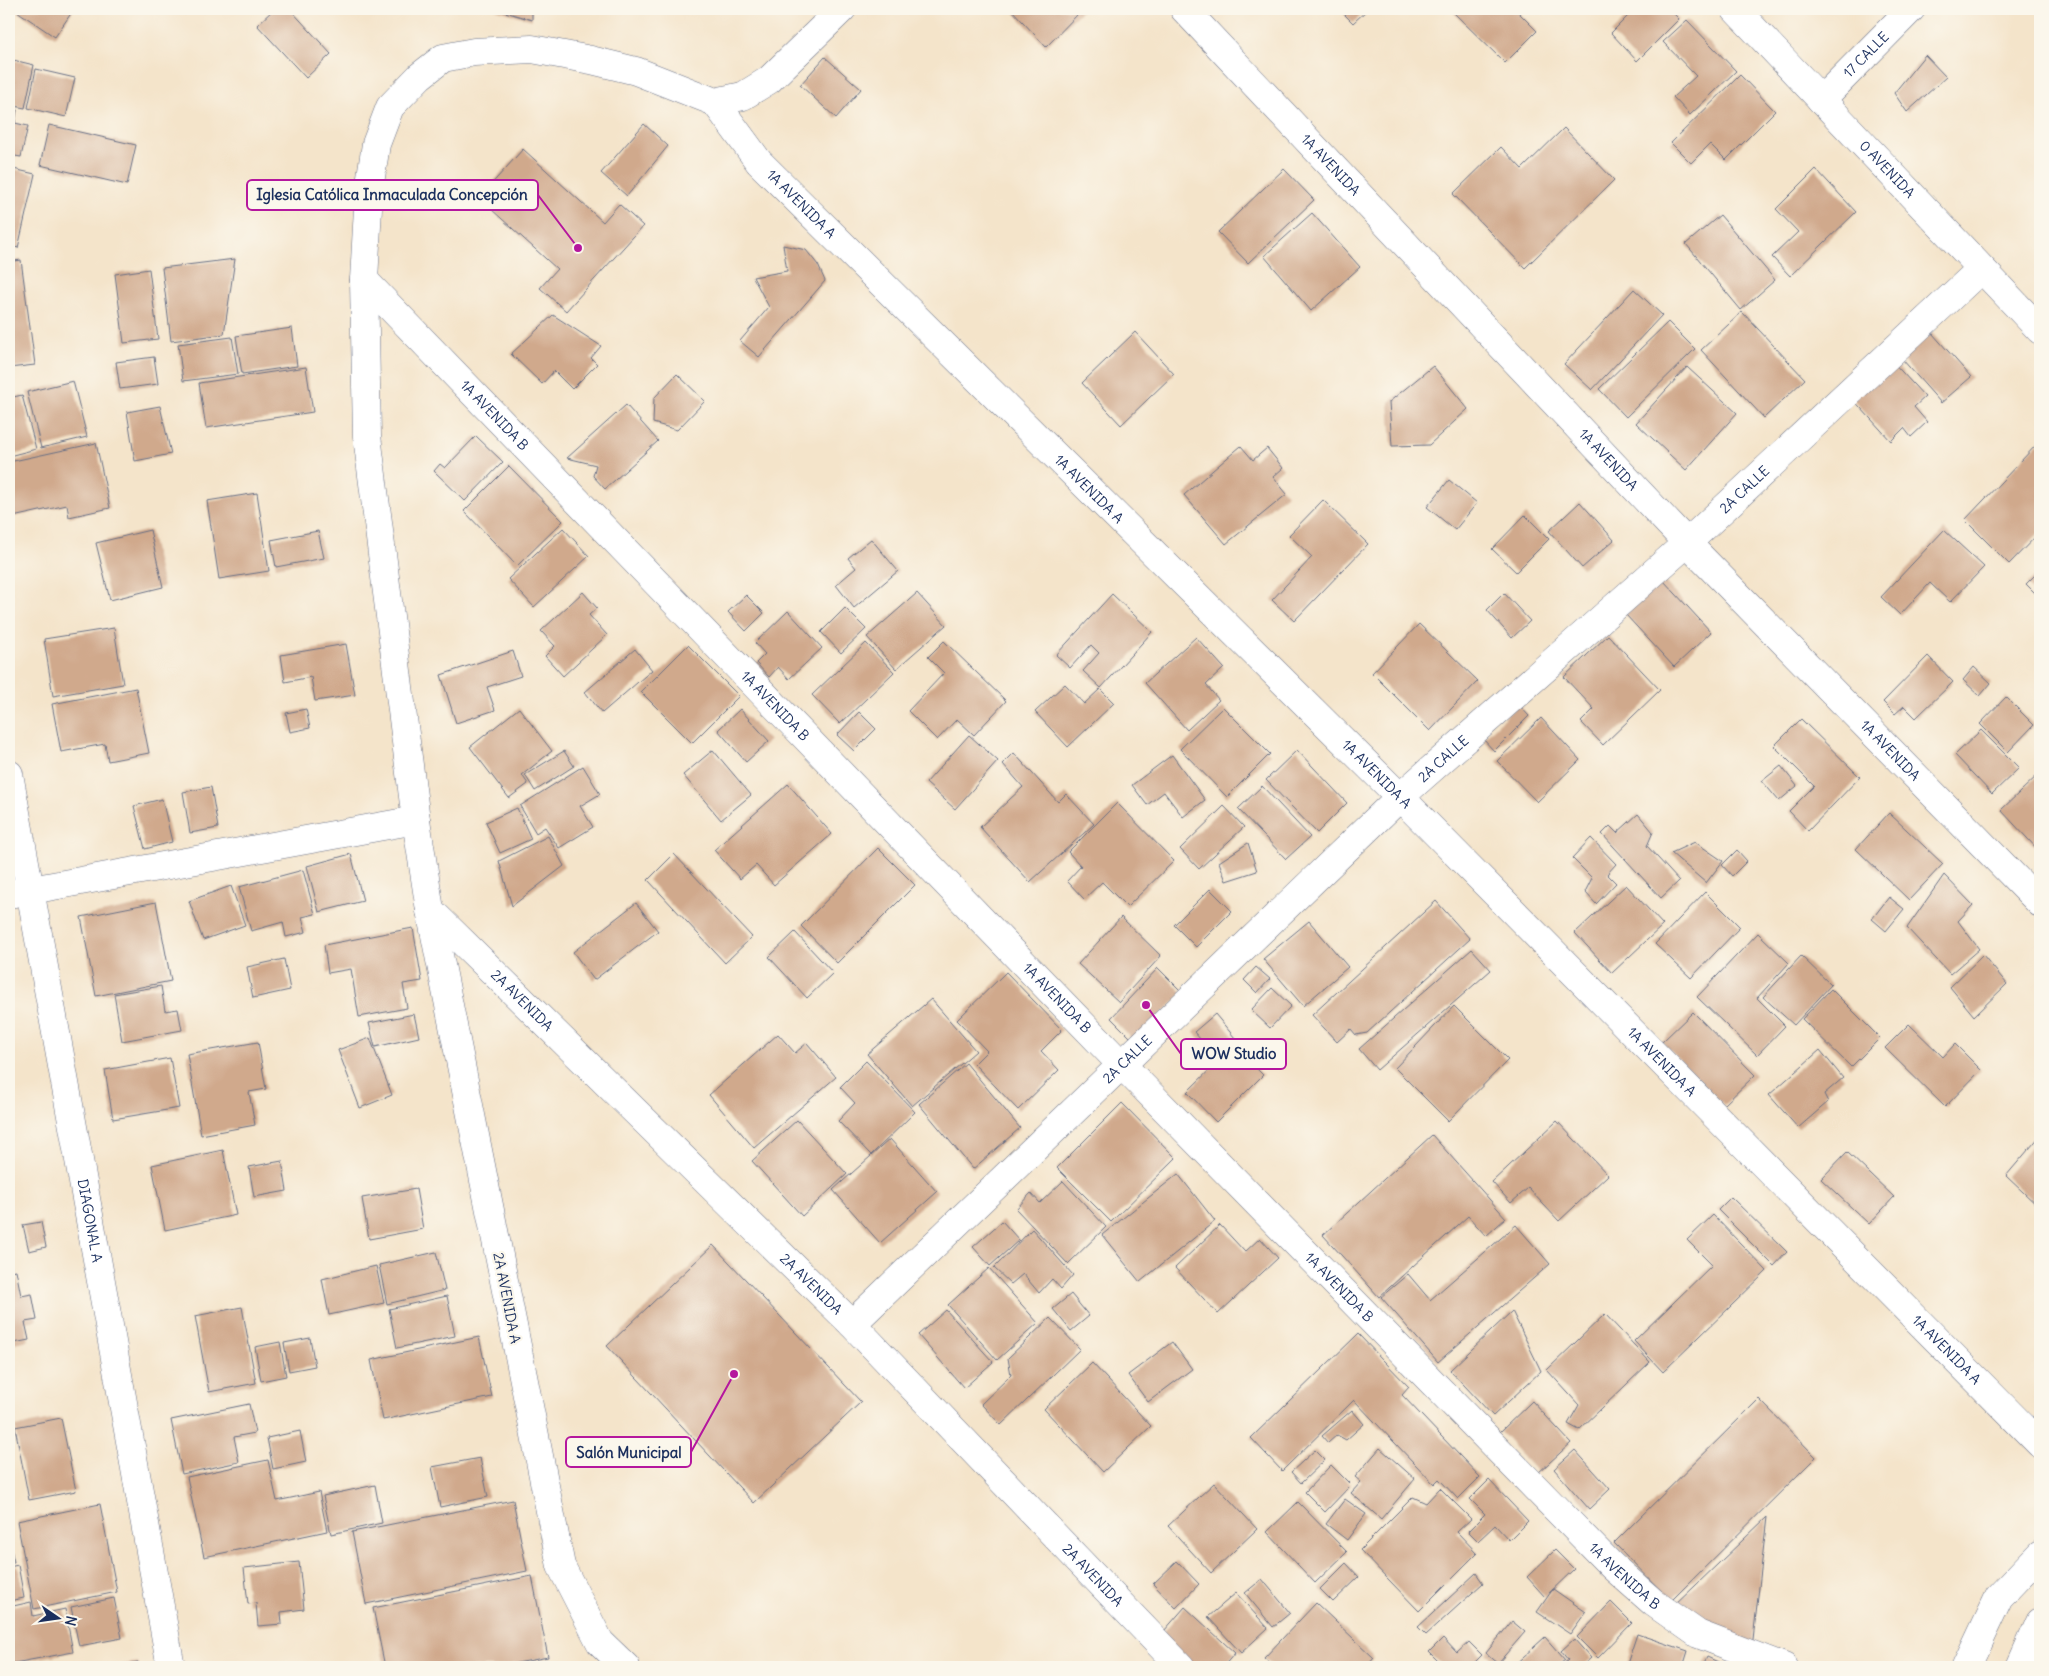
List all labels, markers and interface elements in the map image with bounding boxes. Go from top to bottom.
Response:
street label: 17 CALLE [1839,28,1893,81]
street label: 1A AVENIDA [1297,130,1364,199]
street label: 0 AVENIDA [1856,137,1919,202]
street label: 1A AVENIDA A [763,166,840,242]
callout: Iglesia Católica Inmaculada Concepción [247,180,538,210]
text: Iglesia Católica Inmaculada Concepción [256,185,528,205]
street label: 1A AVENIDA B [457,376,533,454]
street label: 1A AVENIDA [1575,425,1642,494]
street label: 1A AVENIDA A [1051,451,1128,527]
street label: 2A CALLE [1716,462,1773,517]
street label: 1A AVENIDA B [737,667,813,745]
street label: 1A AVENIDA [1857,716,1924,785]
street label: 2A CALLE [1414,732,1472,786]
street label: 1A AVENIDA A [1338,736,1415,812]
street label: 1A AVENIDA B [1019,959,1095,1037]
street label: 2A AVENIDA [487,966,557,1035]
street label: 1A AVENIDA A [1624,1023,1700,1100]
street label: 2A CALLE [1099,1031,1156,1087]
callout: WOW Studio [1181,1039,1286,1069]
text: WOW Studio [1192,1044,1277,1063]
street label: DIAGONAL A [74,1178,106,1264]
street label: 1A AVENIDA B [1301,1248,1377,1326]
street label: 2A AVENIDA [776,1249,846,1319]
street label: 2A AVENIDA A [489,1251,525,1345]
street label: 1A AVENIDA A [1908,1311,1985,1388]
callout: Salón Municipal [566,1437,691,1467]
text: Salón Municipal [576,1443,682,1463]
street label: 1A AVENIDA B [1585,1539,1664,1613]
street label: 2A AVENIDA [1058,1540,1127,1610]
north arrow [32,1594,82,1644]
text: N [61,1614,81,1628]

